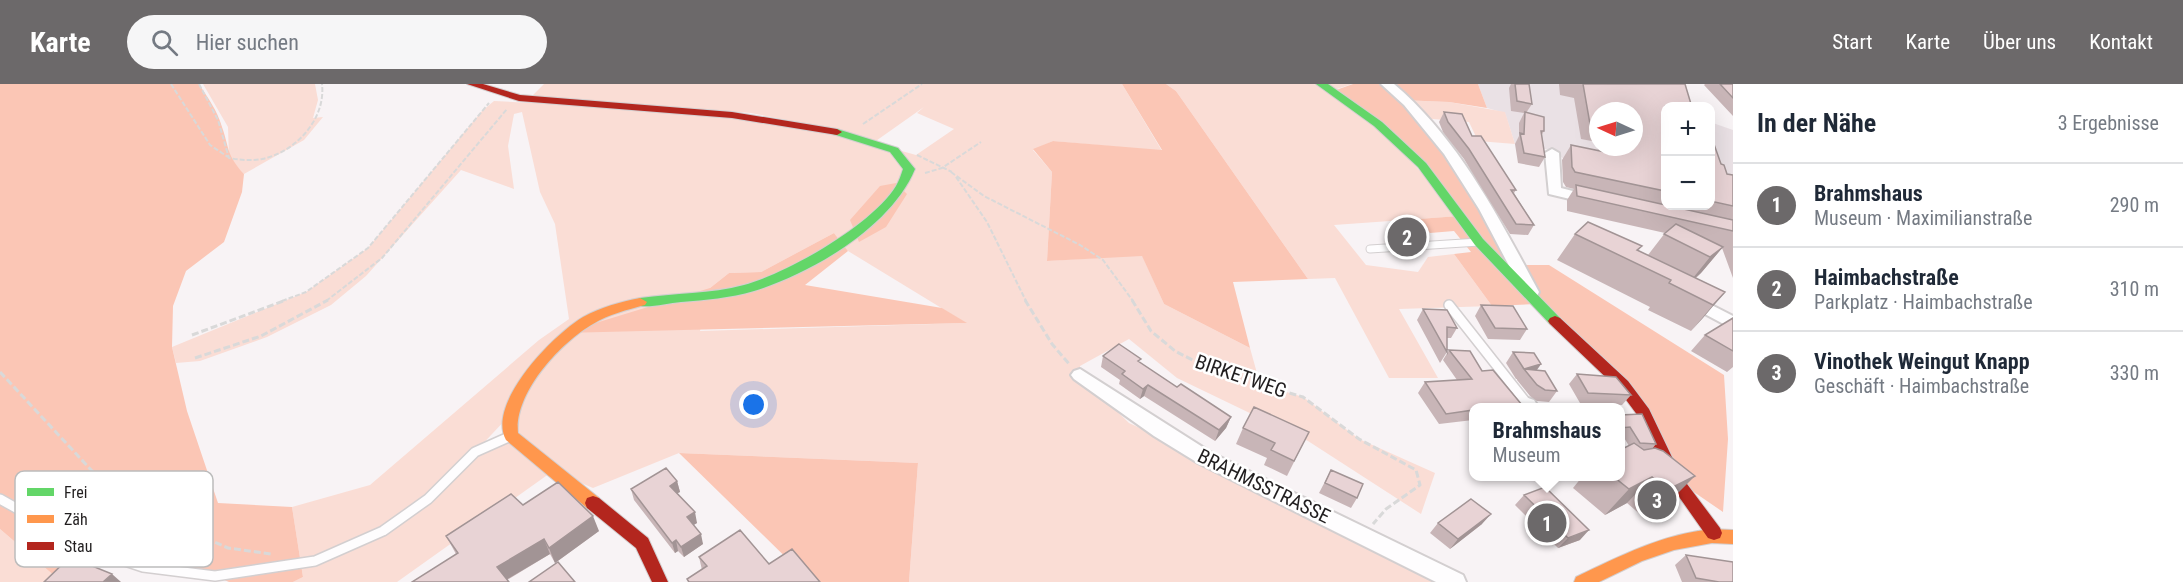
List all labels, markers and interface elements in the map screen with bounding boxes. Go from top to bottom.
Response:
search box [127,15,547,69]
text: Karte [30,26,91,59]
icon: search [148,26,181,59]
text: Hier suchen [196,30,299,55]
text: Start [1832,30,1873,54]
text: Karte [1906,30,1950,54]
text: Über uns [1983,30,2056,54]
text: Kontakt [2089,30,2153,54]
north arrow [1589,102,1643,156]
map controls [1661,102,1715,210]
button: + [1661,102,1715,156]
text: In der Nähe [1757,108,1876,138]
text: 3 Ergebnisse [2058,111,2159,135]
button: − [1661,156,1715,210]
text: Brahmshaus [1814,181,1923,206]
text: 1 [1771,193,1782,217]
text: 290 m [2110,193,2159,217]
text: Museum · Maximilianstraße [1814,206,2032,230]
pin: 2 [1388,214,1426,260]
text: Haimbachstraße [1814,265,1959,290]
text: 2 [1771,277,1782,301]
text: 310 m [2110,277,2159,301]
text: Parkplatz · Haimbachstraße [1814,290,2033,314]
street label: BIRKETWEG [1192,349,1290,403]
text: Vinothek Weingut Knapp [1814,349,2030,374]
text: 3 [1771,361,1782,385]
text: 330 m [2110,361,2159,385]
text: Geschäft · Haimbachstraße [1814,374,2029,398]
your location [739,390,768,419]
popup [1469,403,1625,481]
text: Brahmshaus [1493,418,1601,443]
text: Museum [1493,443,1561,467]
street label: BRAHMSSTRASSE [1194,444,1334,528]
legend [15,471,213,567]
pin: 3 [1638,478,1676,522]
text: Frei [64,483,87,502]
pin: 1 [1528,500,1566,546]
text: Zäh [64,510,88,529]
text: Stau [64,537,92,556]

